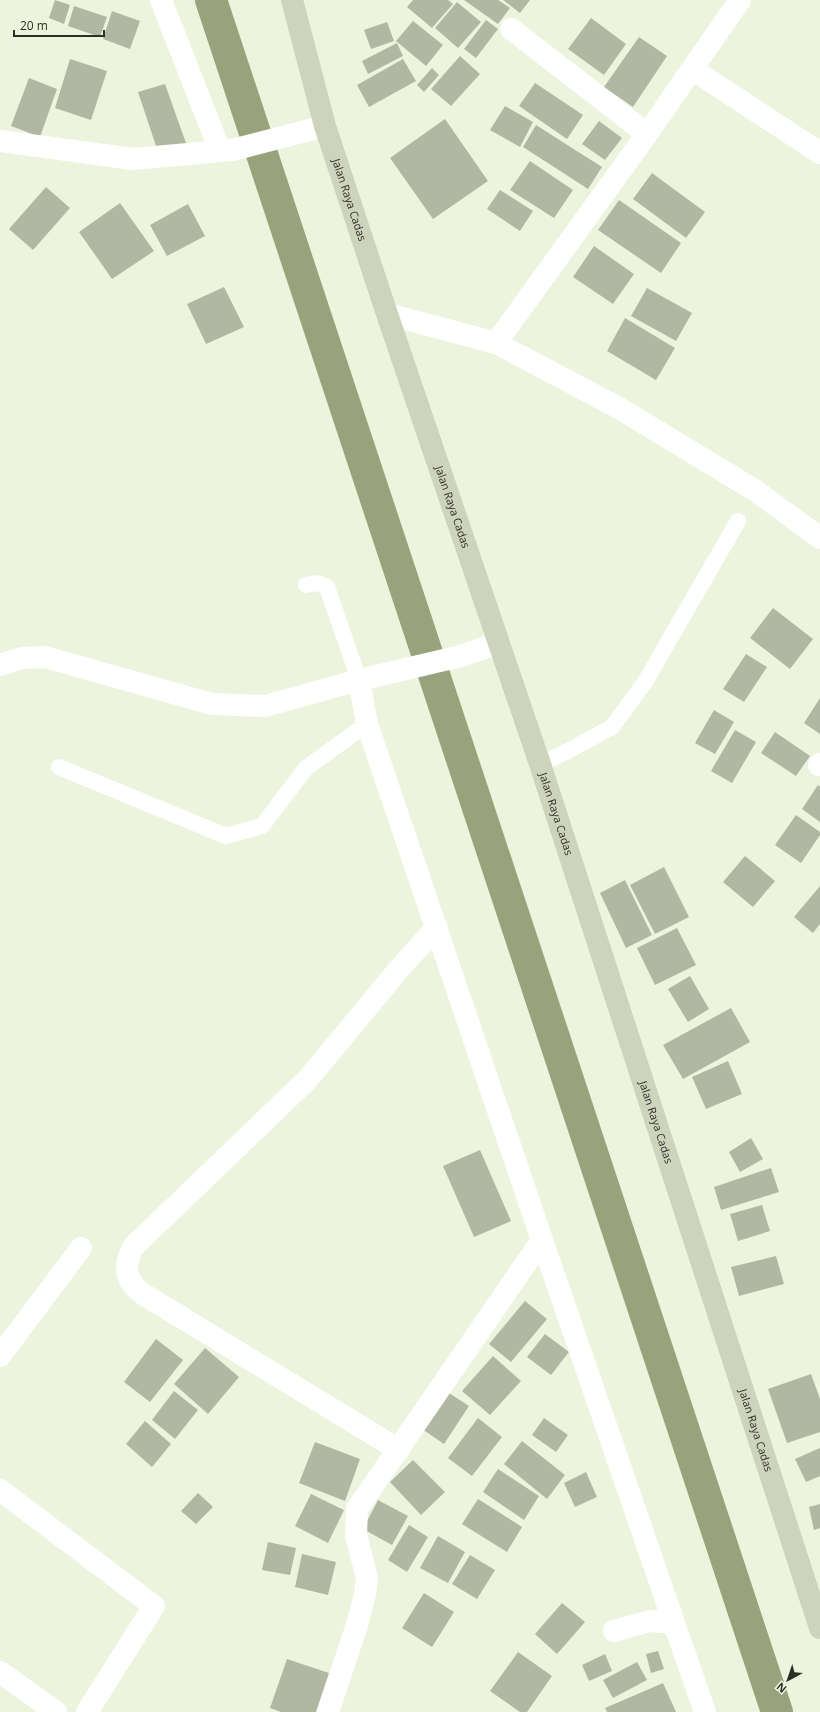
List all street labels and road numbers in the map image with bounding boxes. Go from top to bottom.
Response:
street label: Jalan Raya Cadas [329,155,370,243]
street label: Jalan Raya Cadas [432,463,474,550]
street label: Jalan Raya Cadas [536,770,577,857]
street label: Jalan Raya Cadas [636,1078,677,1165]
street label: Jalan Raya Cadas [736,1386,777,1474]

